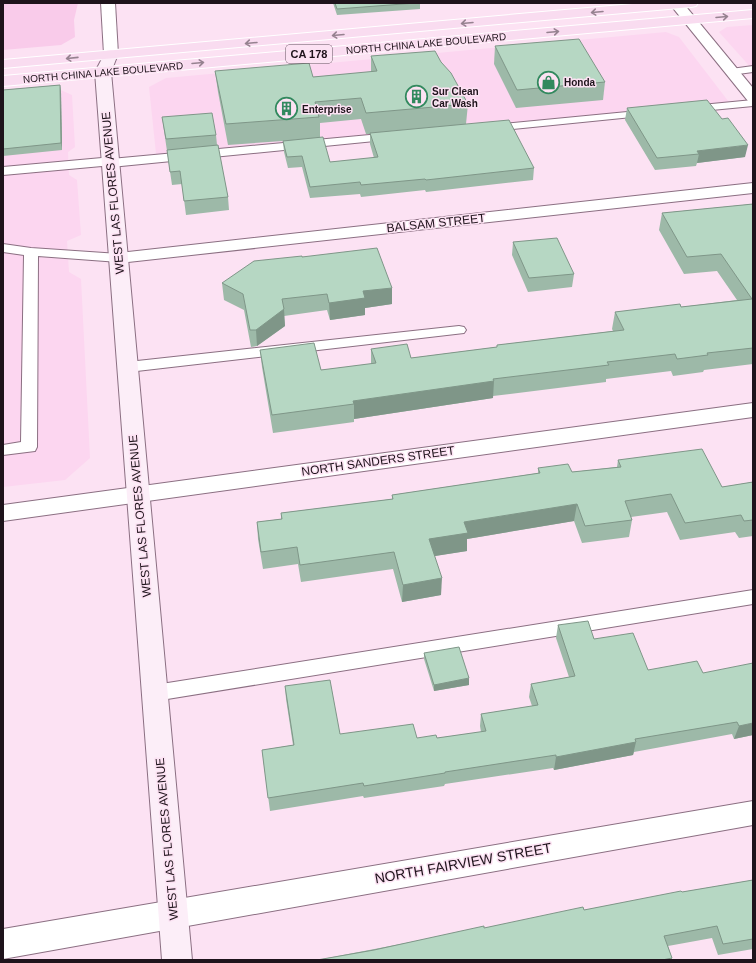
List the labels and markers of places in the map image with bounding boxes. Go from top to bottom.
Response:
shop icon: Honda [535,69,561,95]
place label: Honda [564,77,596,88]
building icon: Sur Clean Car Wash [404,84,430,110]
place label: Sur Clean Car Wash [432,86,479,109]
building icon: Enterprise [274,96,300,122]
place label: Enterprise [302,104,352,115]

